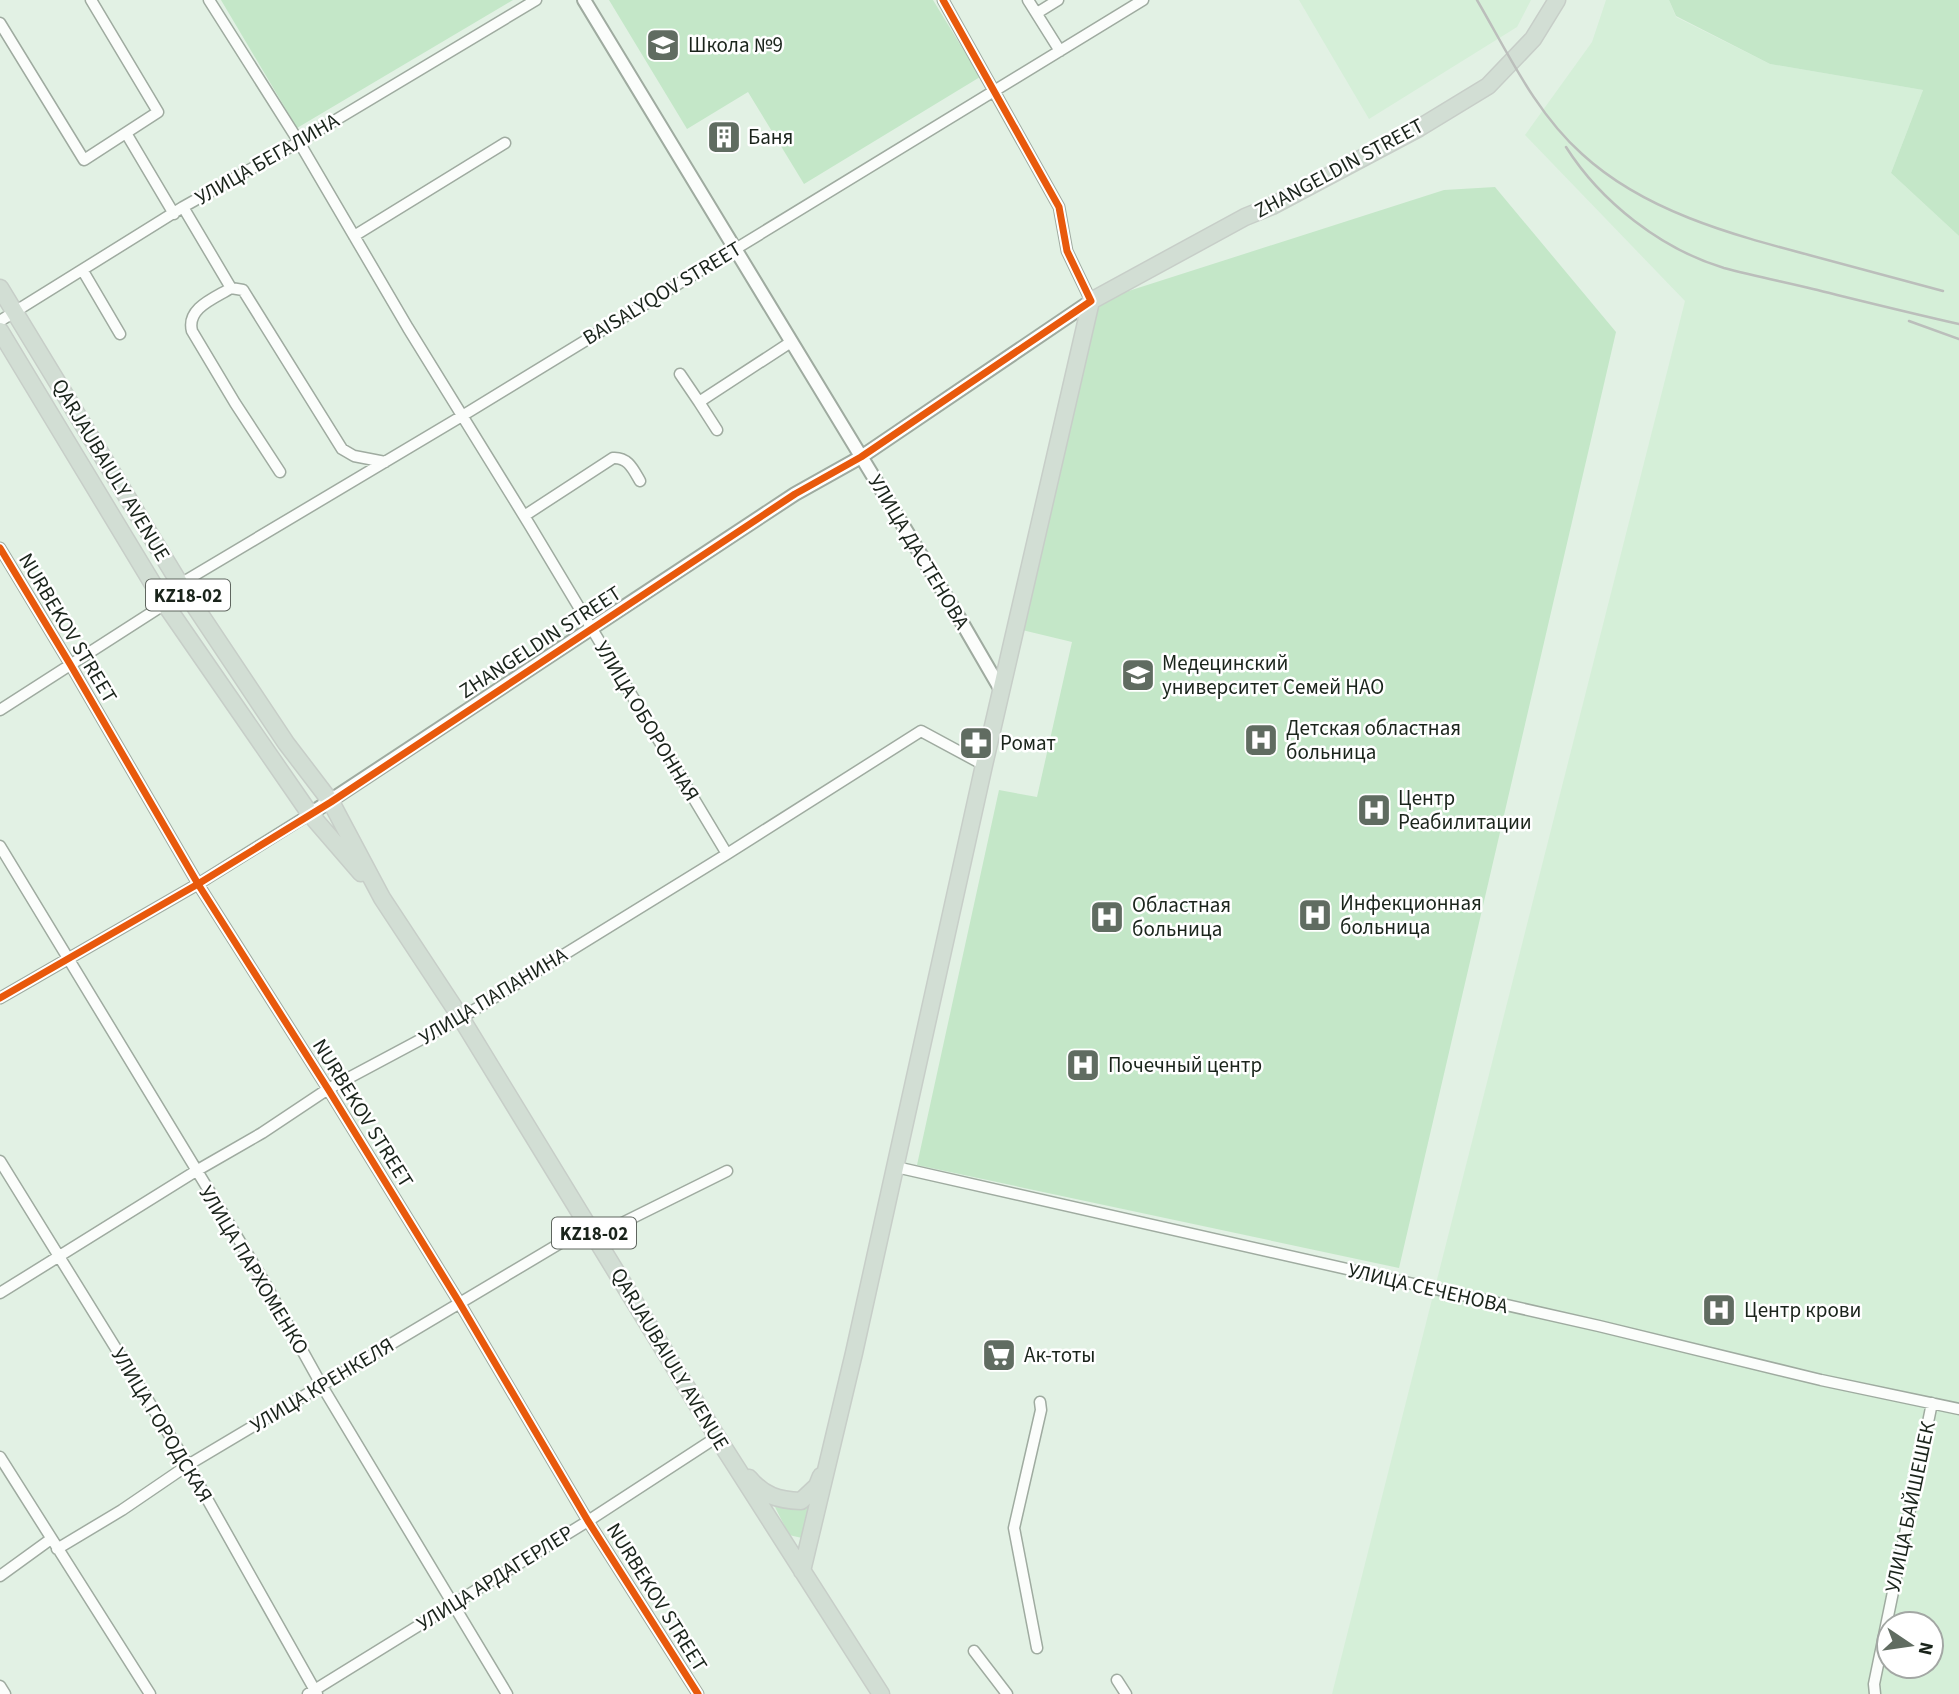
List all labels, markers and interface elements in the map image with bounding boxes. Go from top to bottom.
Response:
school or university icon: Школа №9 [644,26,682,64]
place label: Школа №9 [688,30,783,60]
street label: УЛИЦА БЕГАЛИНА [189,105,345,212]
street label: ZHANGELDIN STREET [1249,111,1429,225]
building icon: Баня [705,118,743,156]
place label: Баня [748,122,793,152]
street label: BAISALYQOV STREET [577,234,747,352]
street label: QARJAUBAIULY AVENUE [45,373,177,567]
street label: УЛИЦА ДАСТЕНОВА [861,469,977,635]
street label: NURBEKOV STREET [11,547,125,709]
street label: ZHANGELDIN STREET [453,578,627,706]
road number: KZ18-02 [146,580,230,610]
street label: УЛИЦА ОБОРОННАЯ [587,635,707,807]
place label: Медецинский университет Семей НАО [1162,648,1384,702]
school or university icon: Медецинский университет Семей НАО [1119,656,1157,694]
place label: Детская областная больница [1286,713,1461,767]
hospital icon: Детская областная больница [1242,721,1280,759]
pharmacy icon: Ромат [957,724,995,762]
place label: Ромат [1000,728,1056,758]
place label: Центр Реабилитации [1398,783,1532,837]
hospital icon: Центр Реабилитации [1355,791,1393,829]
place label: Инфекционная больница [1340,888,1482,942]
place label: Областная больница [1132,890,1231,944]
hospital icon: Инфекционная больница [1296,896,1334,934]
hospital icon: Областная больница [1088,898,1126,936]
street label: УЛИЦА ПАПАНИНА [413,940,573,1052]
street label: NURBEKOV STREET [305,1033,421,1193]
hospital icon: Почечный центр [1064,1046,1102,1084]
place label: Почечный центр [1108,1050,1262,1080]
street label: УЛИЦА ПАРХОМЕНКО [192,1180,316,1360]
road number: KZ18-02 [552,1218,636,1248]
street label: УЛИЦА СЕЧЕНОВА [1345,1255,1512,1321]
street label: QARJAUBAIULY AVENUE [604,1262,736,1456]
hospital icon: Центр крови [1700,1291,1738,1329]
place label: Центр крови [1744,1295,1861,1325]
street label: УЛИЦА КРЕНКЕЛЯ [244,1330,400,1440]
supermarket icon: Ак-тоты [980,1336,1018,1374]
place label: Ак-тоты [1024,1340,1096,1370]
street label: УЛИЦА ГОРОДСКАЯ [104,1342,220,1508]
street label: УЛИЦА БАЙШЕШЕК [1877,1418,1943,1595]
street label: NURBEKOV STREET [599,1517,715,1677]
street label: УЛИЦА АРДАГЕРЛЕР [411,1518,579,1638]
north arrow [1875,1610,1945,1680]
text: N [1911,1639,1940,1658]

